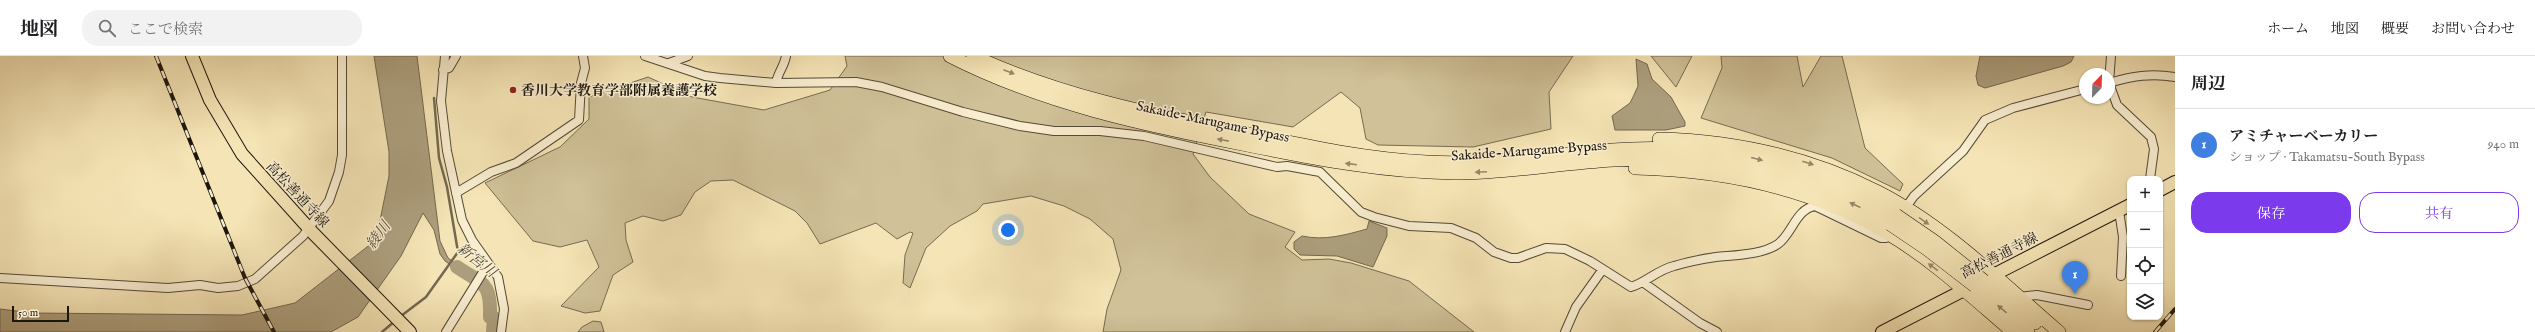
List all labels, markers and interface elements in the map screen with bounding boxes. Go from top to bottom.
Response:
search box [82,10,362,46]
icon: search [96,17,118,39]
text: 地図 [20,18,58,42]
text: ここで検索 [128,20,203,39]
text: ホーム [2267,20,2309,38]
text: 地図 [2331,20,2359,38]
text: 概要 [2381,20,2409,38]
text: お問い合わせ [2431,20,2515,38]
north arrow [2079,68,2115,104]
one-way arrow [1004,69,1016,75]
text: 周辺 [2191,74,2225,95]
place label: 香川大学教育学部附属養護学校 [521,82,717,100]
marker: 香川大学教育学部附属養護学校 [508,85,518,95]
street label: Sakaide-Marugame Bypass [1135,97,1291,147]
text: アミチャーベーカリー [2229,127,2378,146]
text: 1 [2202,136,2206,153]
text: 940 m [2488,136,2519,153]
one-way arrow [1217,137,1230,143]
street label: Sakaide-Marugame Bypass [1451,137,1608,165]
text: ショップ · Takamatsu-South Bypass [2229,149,2425,166]
one-way arrow [1751,156,1763,162]
street label: 高松善通寺線 [262,158,332,232]
one-way arrow [1345,161,1357,168]
one-way arrow [1803,161,1815,167]
one-way arrow [1474,169,1487,175]
map controls [2127,176,2163,320]
button: + [2127,176,2163,212]
button: 保存 [2191,192,2351,233]
button: 共有 [2359,192,2519,233]
one-way arrow [1849,202,1861,208]
button: − [2127,212,2163,248]
water label: 綾川 [362,216,396,253]
one-way arrow [1919,217,1929,225]
your location [998,220,1018,240]
street label: 高松善通寺線 [1958,229,2041,283]
water label: 新宮川 [453,239,502,283]
button: locate [2127,248,2163,284]
pin: 1 [2062,261,2088,294]
one-way arrow [1928,263,1939,271]
button: layers [2127,284,2163,320]
scale bar [12,304,69,323]
one-way arrow [1996,305,2007,314]
text: 50 m [18,306,38,320]

